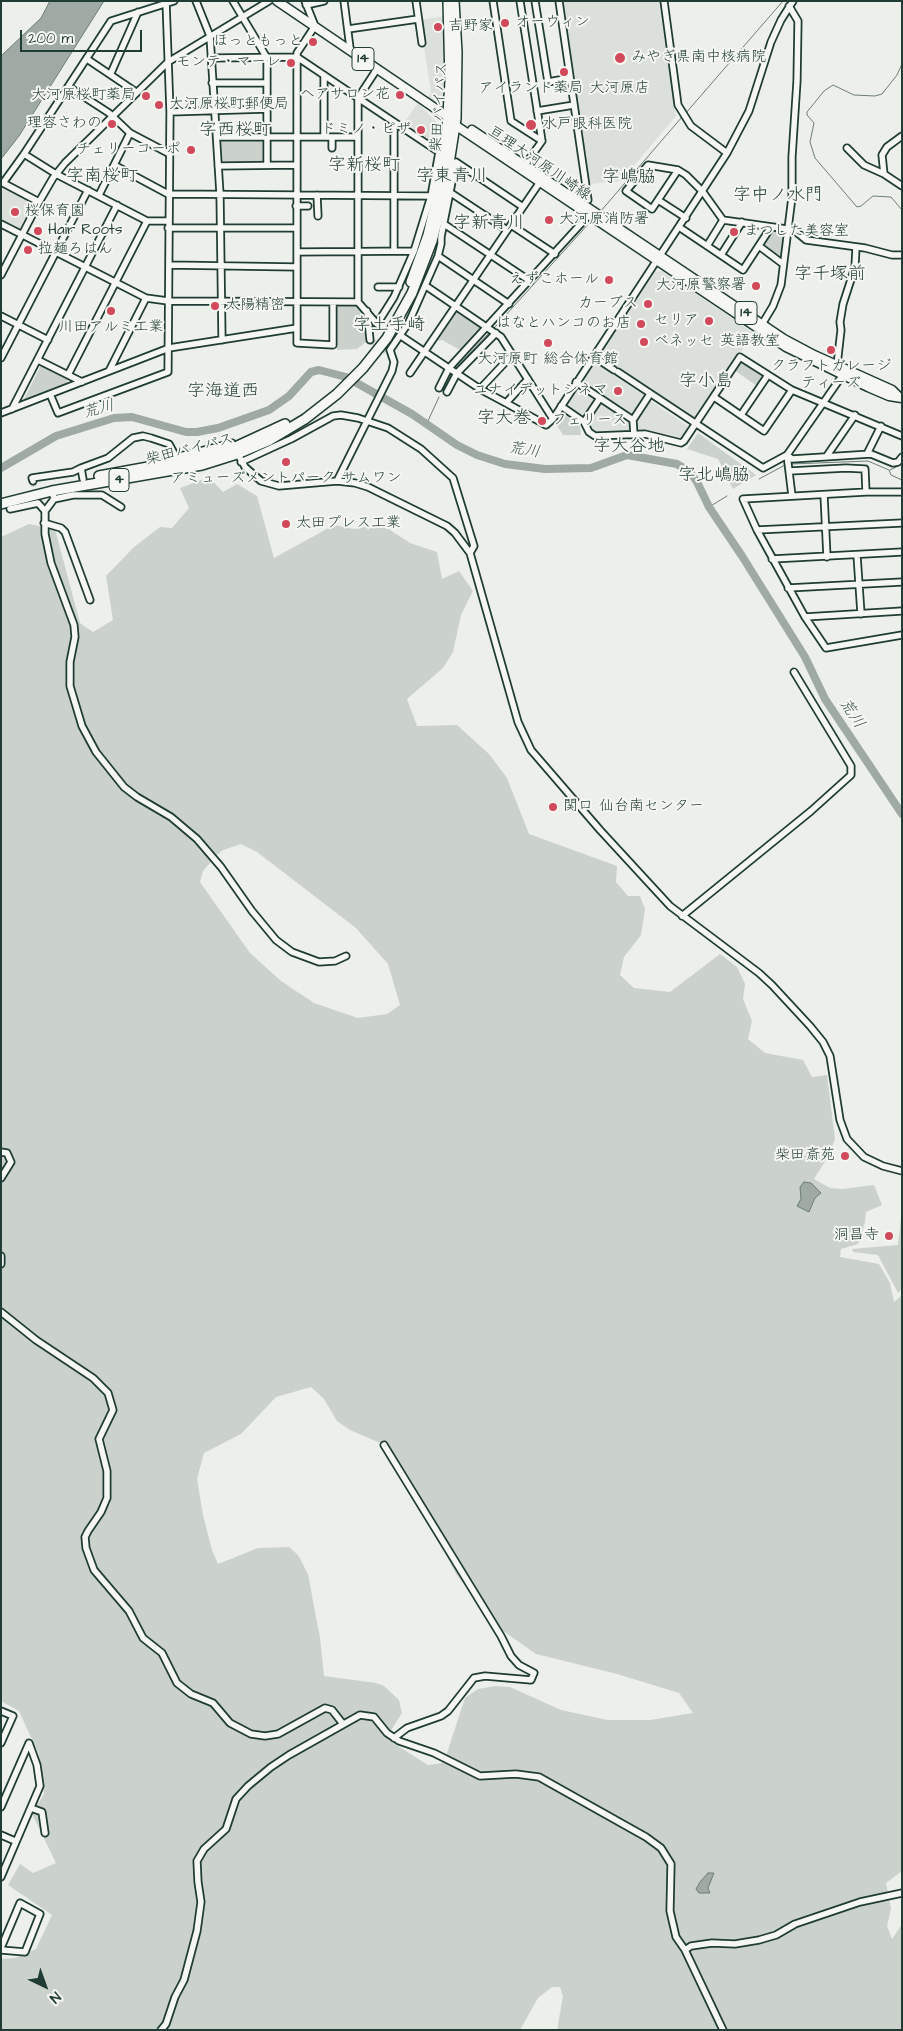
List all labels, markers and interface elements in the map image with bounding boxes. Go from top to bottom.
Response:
place label: オーウィン [515,14,590,32]
marker: オーウィン [499,17,511,29]
place label: 吉野家 [448,18,493,36]
scale bar [22,20,145,52]
marker: 吉野家 [432,21,444,33]
text: 200 m [28,28,73,49]
place label: ほっともっと [213,33,303,51]
marker: ほっともっと [307,36,319,48]
road number: 14 [352,48,374,70]
place label: みやぎ県南中核病院 [631,49,766,67]
marker: みやぎ県南中核病院 [613,51,627,65]
place label: モンテ・マーレ [176,54,281,72]
marker: モンテ・マーレ [285,57,297,69]
street label: 柴田バイパス [428,61,452,153]
marker: アイランド薬局 大河原店 [558,66,570,78]
place label: アイランド薬局 大河原店 [478,80,650,98]
place label: ヘアサロン花 [300,86,390,104]
place label: 大河原桜町薬局 [31,87,136,105]
marker: ヘアサロン花 [394,89,406,101]
marker: 大河原桜町薬局 [140,90,152,102]
place label: 大河原桜町郵便局 [169,96,289,114]
marker: 大河原桜町郵便局 [153,99,165,111]
place label: 理容さわの [27,115,102,133]
place label: 水戸眼科医院 [542,116,632,134]
marker: 理容さわの [106,118,118,130]
marker: 水戸眼科医院 [524,118,538,132]
district label: 字西桜町 [199,120,271,142]
place label: ドミノ・ピザ [321,121,411,139]
street label: 亘理大河原川崎線 [484,123,594,205]
marker: ドミノ・ピザ [415,124,427,136]
place label: チェリーコーポ [76,141,181,159]
marker: チェリーコーポ [185,144,197,156]
district label: 字新桜町 [328,155,400,177]
district label: 字南桜町 [66,166,138,188]
district label: 字東青川 [416,166,488,188]
district label: 字嶋脇 [602,167,656,189]
district label: 字中ノ水門 [733,185,823,207]
place label: 桜保育園 [25,203,85,221]
marker: 桜保育園 [9,206,21,218]
place label: 大河原消防署 [559,211,649,229]
district label: 字新青川 [453,213,525,235]
marker: 大河原消防署 [543,214,555,226]
place label: Hair Roots [48,222,122,240]
place label: まつした美容室 [744,223,849,241]
marker: Hair Roots [32,225,44,237]
marker: まつした美容室 [728,226,740,238]
place label: 拉麺ろはん [38,241,113,259]
marker: 拉麺ろはん [22,244,34,256]
district label: 字千塚前 [794,264,866,286]
place label: えずこホール [509,271,599,289]
marker: えずこホール [603,274,615,286]
place label: 大河原警察署 [656,277,746,295]
marker: 大河原警察署 [750,280,762,292]
place label: カーブス [578,295,638,313]
place label: 太陽精密 [225,297,285,315]
marker: カーブス [642,298,654,310]
marker: 太陽精密 [209,300,221,312]
road number: 14 [735,302,757,324]
marker: 川田アルミ工業 [105,305,117,317]
place label: セリア [654,312,699,330]
district label: 字土手崎 [353,315,425,337]
place label: はなとハンコのお店 [496,315,631,333]
marker: セリア [703,315,715,327]
marker: はなとハンコのお店 [635,318,647,330]
place label: 川田アルミ工業 [59,319,163,337]
place label: ベネッセ 英語教室 [654,333,780,351]
marker: ベネッセ 英語教室 [638,336,650,348]
marker: 大河原町 総合体育館 [542,337,554,349]
marker: クラフトガレージ ティーズ [825,344,837,356]
place label: 大河原町 総合体育館 [477,351,619,369]
place label: クラフトガレージ ティーズ [771,358,891,393]
district label: 字小島 [679,371,733,393]
district label: 字海道西 [187,381,259,403]
place label: ユナイデットシネマ [473,382,608,400]
marker: ユナイデットシネマ [612,385,624,397]
water label: 荒川 [81,397,117,423]
district label: 字大巻 [477,408,531,430]
place label: フェリース [552,412,627,430]
marker: フェリース [536,415,548,427]
street label: 柴田バイパス [144,430,236,470]
district label: 字大谷地 [593,436,665,458]
water label: 荒川 [507,439,541,463]
marker: アミューズメントパーク サムワン [280,456,292,468]
district label: 字北嶋脇 [678,465,750,487]
road number: 4 [109,468,129,492]
place label: アミューズメントパーク サムワン [170,470,402,488]
place label: 太田プレス工業 [296,515,401,533]
marker: 太田プレス工業 [280,518,292,530]
water label: 荒川 [834,695,868,733]
place label: 関口 仙台南センター [563,798,704,816]
marker: 関口 仙台南センター [547,801,559,813]
place label: 柴田斎苑 [775,1147,835,1165]
marker: 柴田斎苑 [839,1150,851,1162]
place label: 洞昌寺 [834,1227,879,1245]
marker: 洞昌寺 [883,1230,895,1242]
north arrow [20,1961,70,2011]
text: N [45,1987,65,2008]

